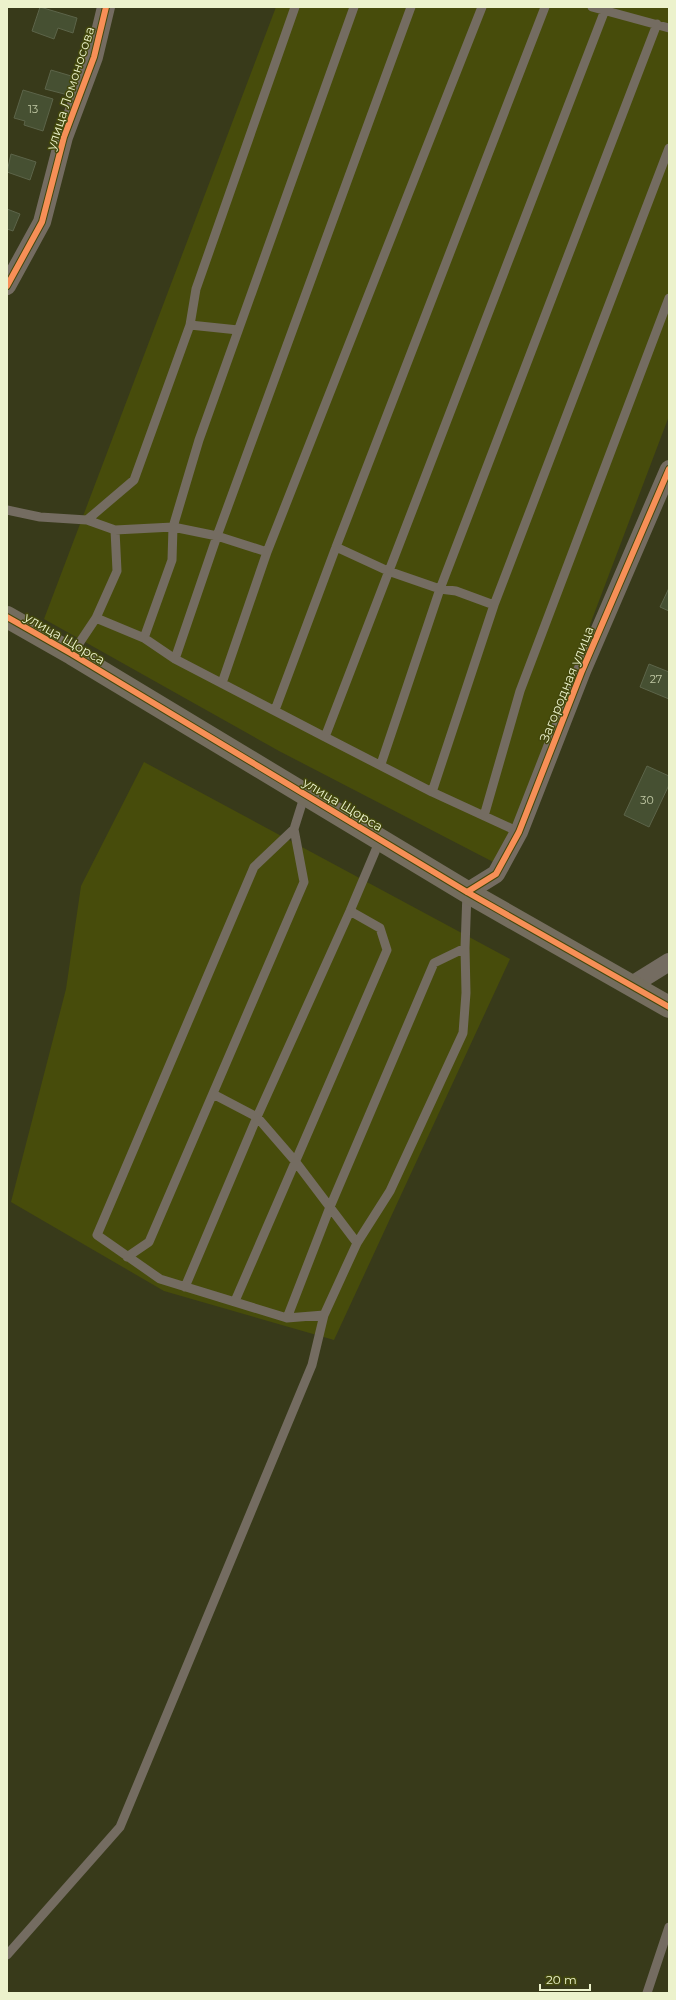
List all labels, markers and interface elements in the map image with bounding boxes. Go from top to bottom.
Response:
street label: улица Ломоносова [42,24,98,153]
house number: 13 [28,102,38,116]
street label: улица Щорса [21,608,108,668]
street label: Загородная улица [535,624,597,744]
house number: 27 [650,672,662,686]
street label: улица Щорса [299,773,386,834]
house number: 30 [640,793,654,807]
scale bar [540,1966,590,1992]
text: 20 m [546,1972,577,1987]

